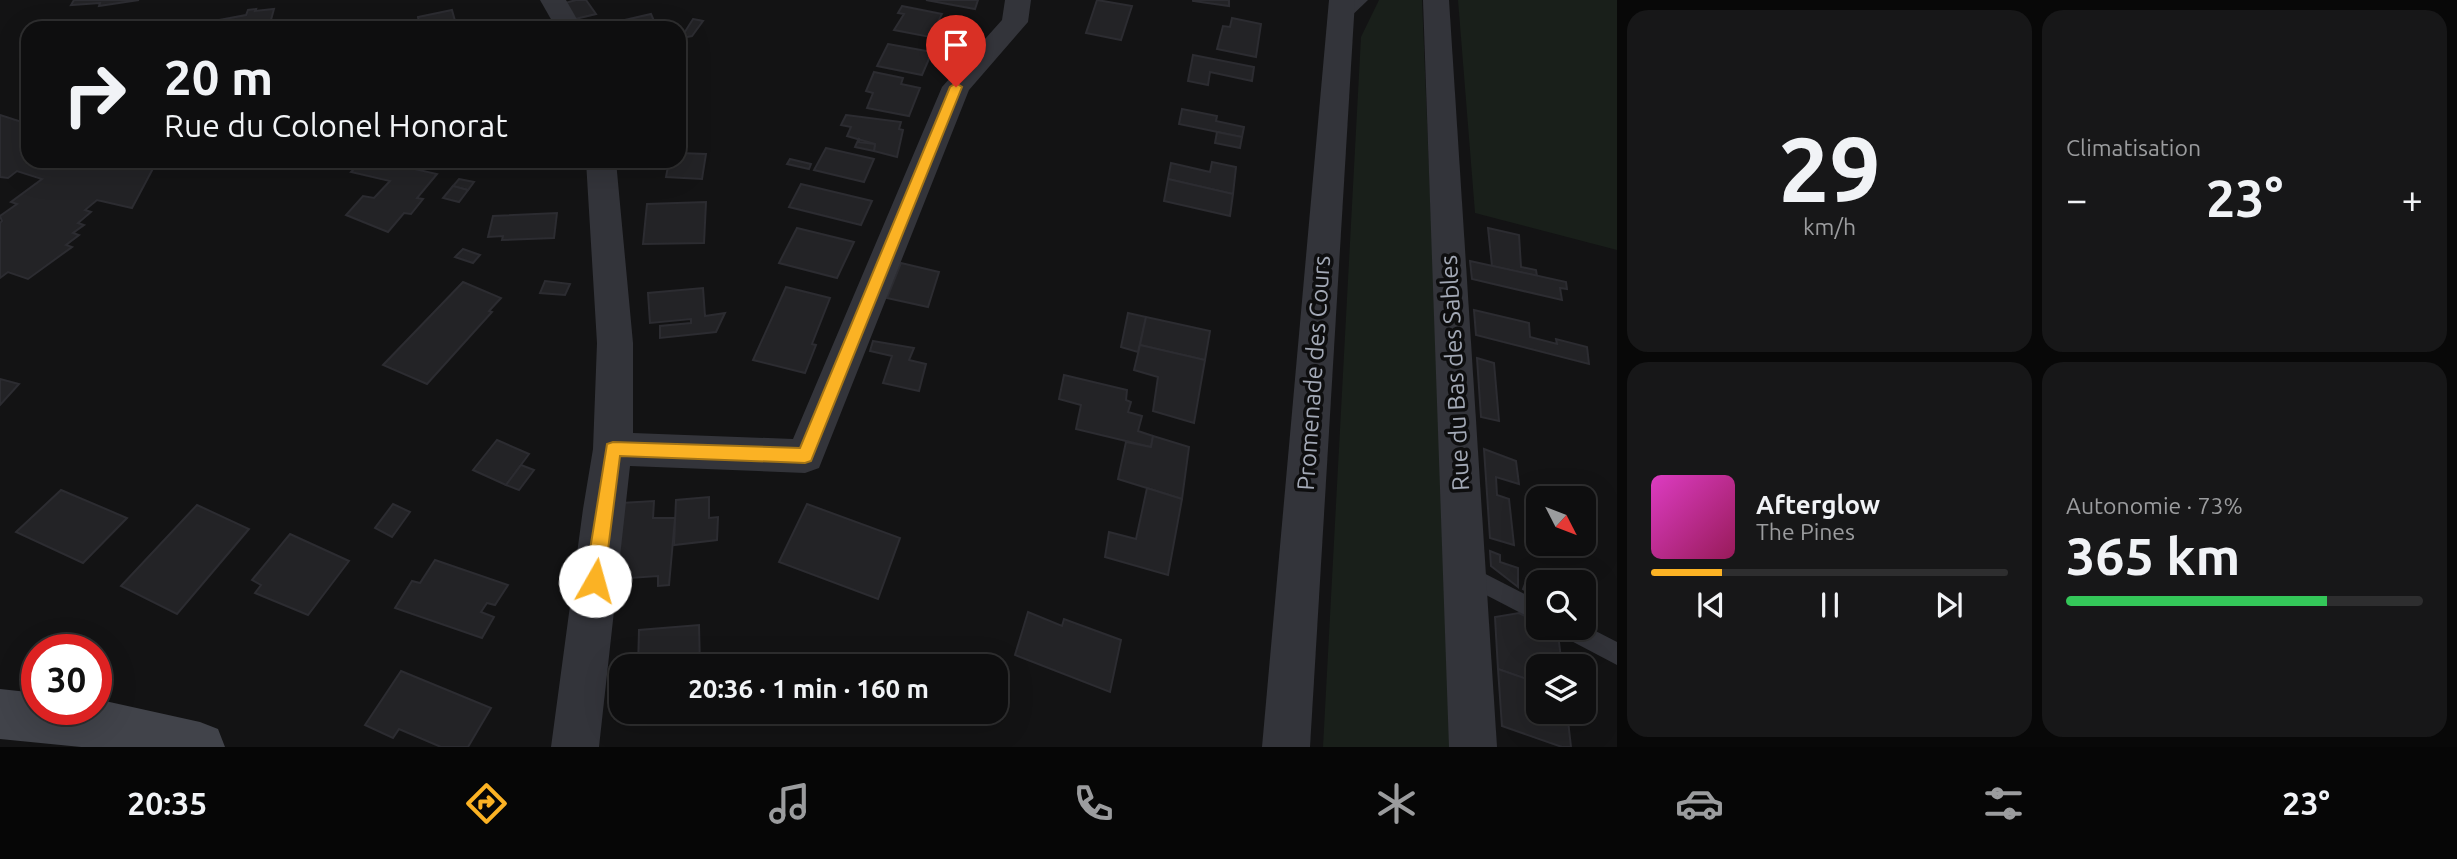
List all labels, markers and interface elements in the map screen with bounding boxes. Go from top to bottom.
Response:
pin [926,15,986,87]
icon: arrive [937,26,975,64]
icon: right [49,49,140,140]
text: 20 m [164,49,273,104]
text: Rue du Colonel Honorat [164,107,508,143]
text: 29 [1778,117,1881,219]
text: Climatisation [2066,135,2201,160]
text: 23° [2206,169,2283,227]
text: − [2066,178,2087,220]
text: + [2402,178,2423,220]
text: km/h [1803,214,1856,239]
street label: Rue du Bas des Sables [1435,254,1474,492]
street label: Promenade des Cours [1292,255,1335,491]
north arrow [1526,486,1596,556]
map controls [1526,486,1596,724]
text: Afterglow [1756,490,1880,519]
text: Autonomie · 73% [2066,493,2243,518]
text: The Pines [1756,519,1855,544]
text: 365 km [2066,527,2240,585]
position arrow [558,544,632,618]
button: search [1526,570,1596,640]
icon: previous [1692,586,1730,624]
icon: pause [1811,586,1849,624]
icon: next [1930,586,1968,624]
speed limit sign: 30 [21,634,112,725]
button: layers [1526,654,1596,724]
text: 20:36 · 1 min · 160 m [688,674,929,703]
icon: directions [462,779,511,828]
icon: music [765,779,814,828]
icon: phone [1069,779,1118,828]
icon: climate [1372,779,1421,828]
icon: car [1675,779,1724,828]
icon: filters [1979,779,2028,828]
text: 20:35 [127,785,207,821]
text: 23° [2282,785,2330,821]

